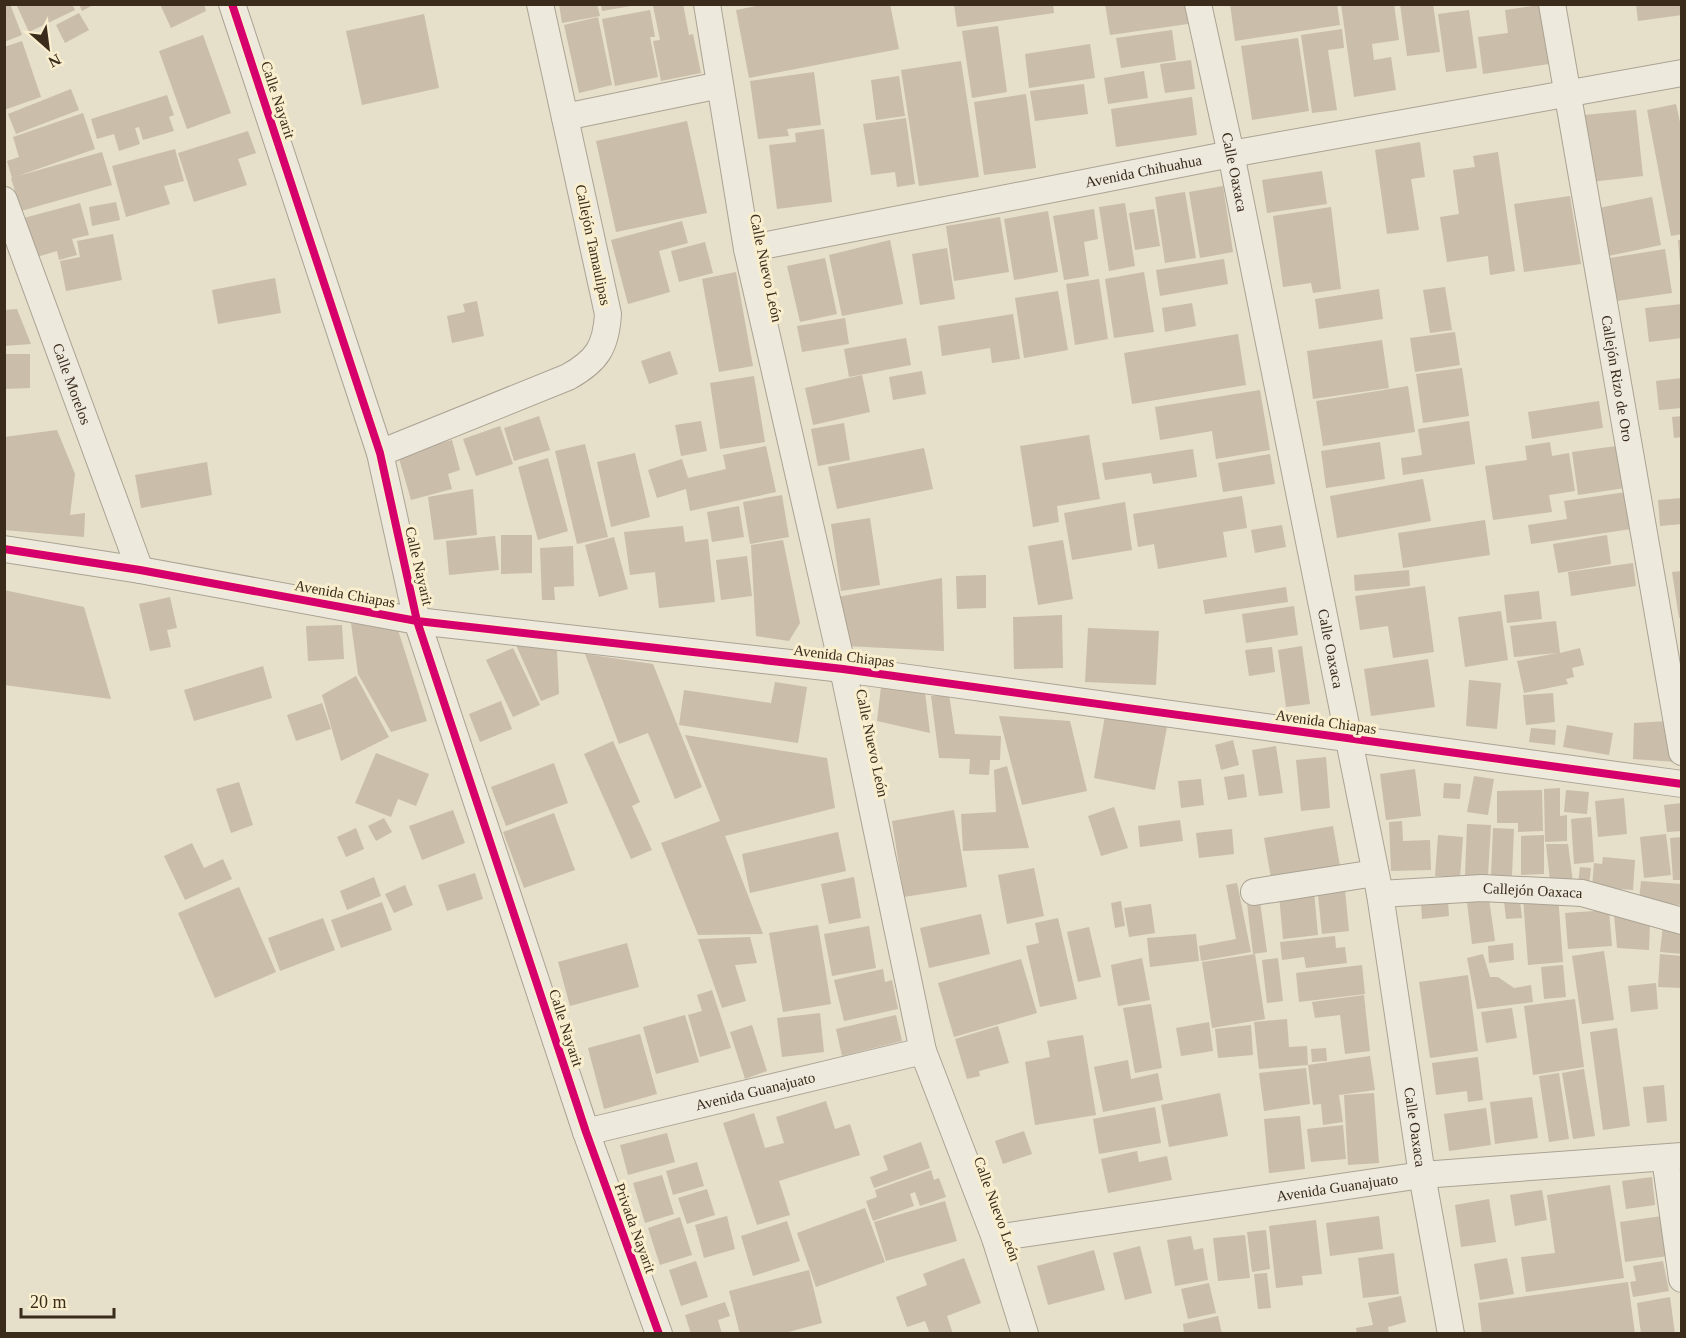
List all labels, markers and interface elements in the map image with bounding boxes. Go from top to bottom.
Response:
north arrow [18,18,78,78]
text: N [45,51,64,71]
street label: Calle Nayarit [258,59,298,141]
street label: Calle Oaxaca [1218,131,1250,213]
street label: Avenida Chihuahua [1084,152,1203,190]
street label: Callejón Tamaulipas [572,183,614,307]
street label: Calle Nuevo León [747,213,785,324]
street label: Callejón Rizo de Oro [1598,314,1636,443]
street label: Calle Morelos [49,341,94,427]
street label: Calle Nayarit [402,525,436,608]
street label: Avenida Chiapas [293,577,397,611]
street label: Calle Oaxaca [1315,607,1346,690]
street label: Avenida Chiapas [793,642,896,670]
street label: Calle Nuevo León [853,688,891,799]
street label: Avenida Chiapas [1274,707,1378,737]
street label: Callejón Oaxaca [1483,880,1583,901]
street label: Calle Nayarit [546,987,586,1069]
street label: Avenida Guanajuato [694,1069,817,1113]
street label: Calle Oaxaca [1401,1086,1429,1168]
street label: Calle Nuevo León [971,1155,1023,1264]
street label: Avenida Guanajuato [1275,1171,1399,1204]
street label: Privada Nayarit [611,1181,659,1276]
scale bar [21,1281,114,1319]
text: 20 m [30,1292,67,1312]

